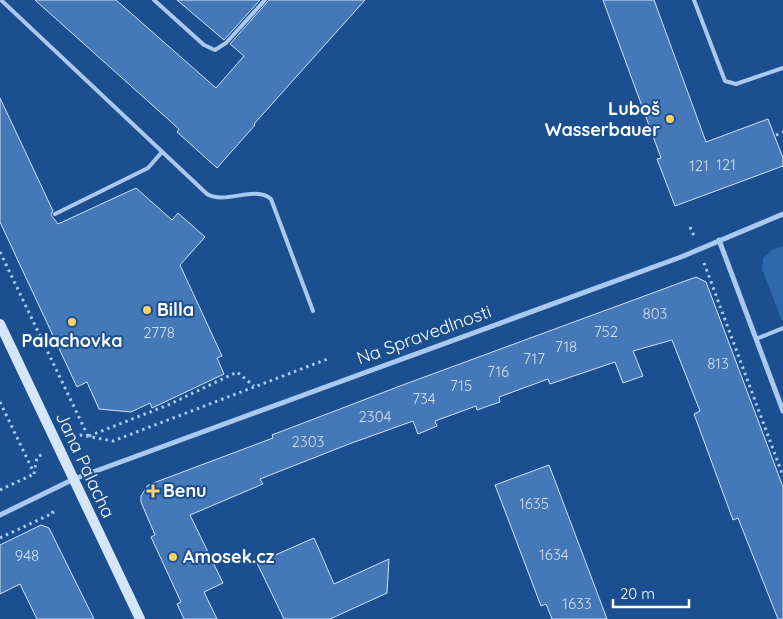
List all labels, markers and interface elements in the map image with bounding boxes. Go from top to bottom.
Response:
place label: Luboš Wasserbauer [545,97,660,141]
marker: Luboš Wasserbauer [664,113,676,125]
house number: 121 [716,155,736,174]
house number: 121 [689,156,709,175]
place label: Billa [157,298,194,321]
street label: Na Spravedlnosti [353,299,494,370]
marker: Billa [141,304,153,316]
house number: 803 [643,304,668,323]
marker: Palachovka [66,316,78,328]
house number: 752 [594,322,618,341]
house number: 2778 [143,323,175,342]
place label: Palachovka [22,329,122,352]
house number: 718 [555,337,577,356]
house number: 717 [523,349,545,368]
house number: 813 [707,354,729,373]
house number: 716 [487,362,509,381]
house number: 715 [450,376,472,395]
house number: 734 [412,389,436,408]
house number: 2304 [358,407,392,426]
street label: Jana Palacha [51,408,120,522]
house number: 2303 [292,432,325,451]
place label: Benu [163,479,207,502]
marker: Benu [147,485,159,497]
house number: 1635 [519,494,549,513]
place label: Amosek.cz [183,545,275,568]
house number: 1634 [539,545,569,564]
house number: 948 [15,546,39,565]
marker: Amosek.cz [167,551,179,563]
scale bar [613,576,689,608]
text: 20 m [620,584,655,603]
house number: 1633 [562,594,592,613]

